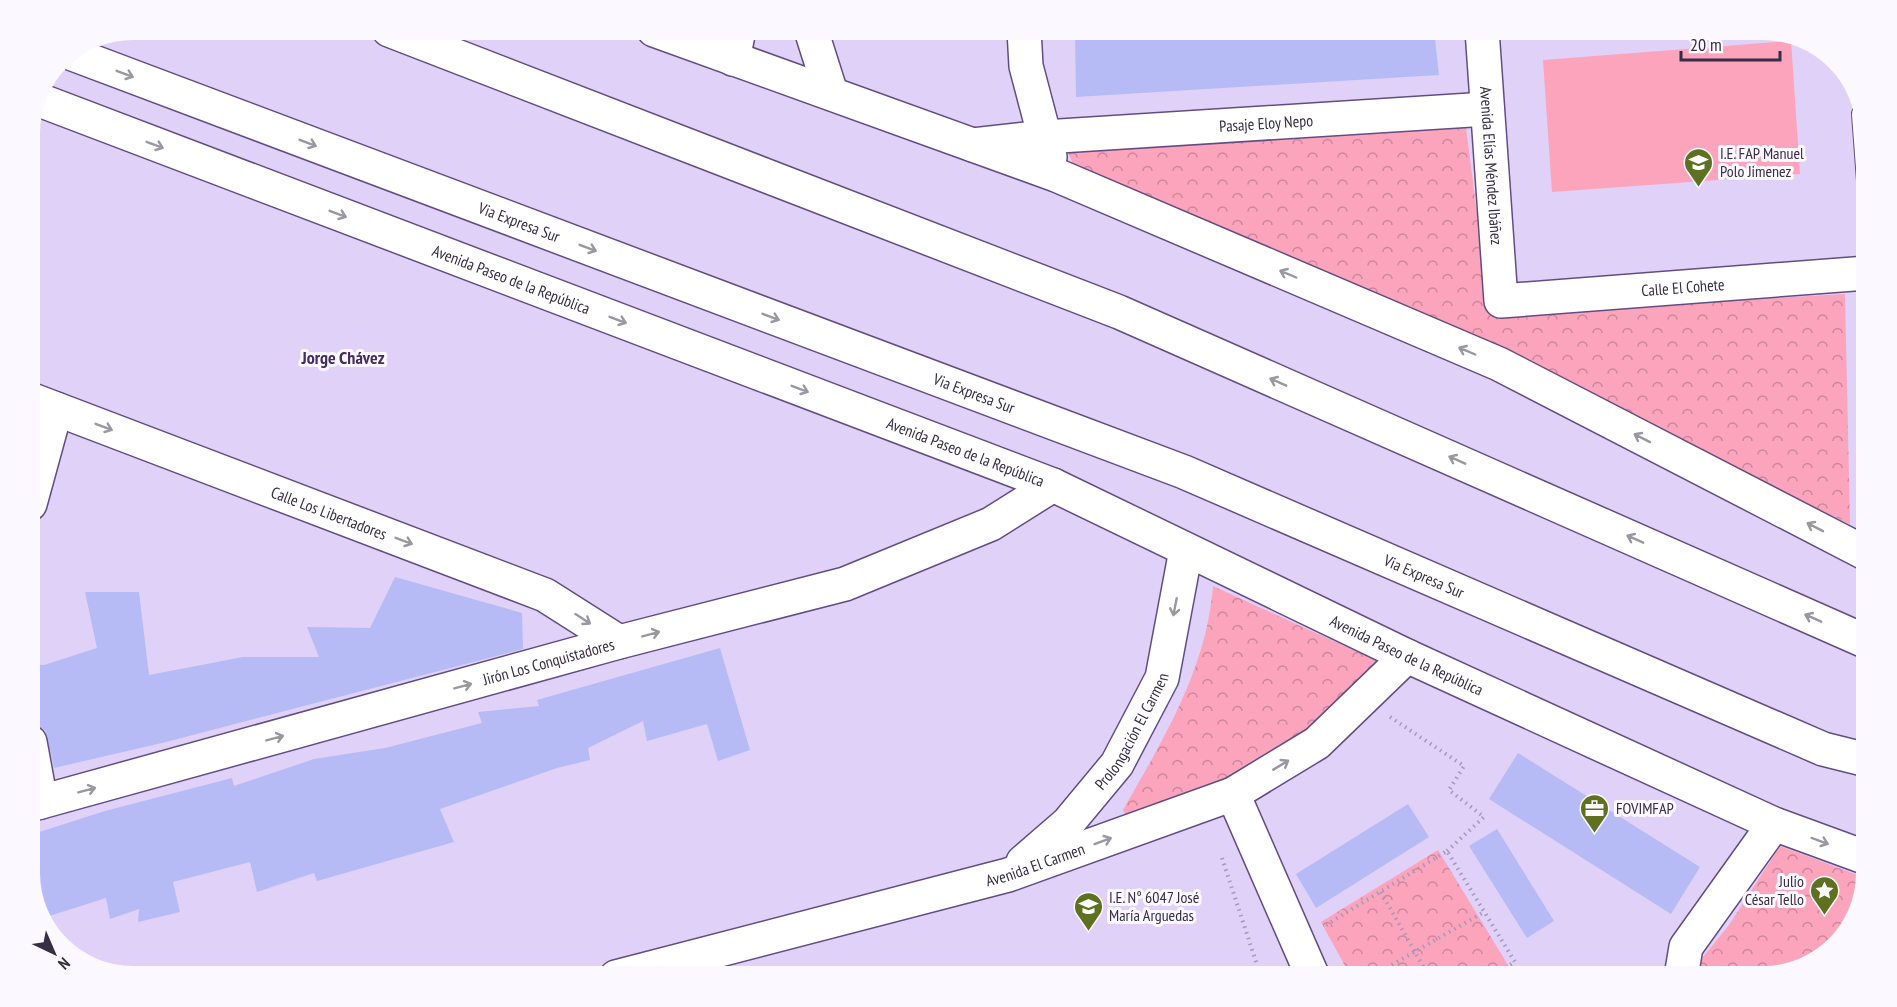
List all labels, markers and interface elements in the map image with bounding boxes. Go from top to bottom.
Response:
scale bar [1681,24,1780,62]
text: 20 m [1690,33,1722,56]
one-way arrow [115,69,134,80]
street label: Avenida Elías Méndez Ibáñez [1476,86,1507,246]
street label: Pasaje Eloy Nepo [1219,110,1314,136]
one-way arrow [298,138,316,149]
one-way arrow [145,140,164,151]
place label: I.E. FAP Manuel Polo Jimenez [1720,143,1804,181]
school or university icon: I.E. FAP Manuel Polo Jimenez [1683,146,1715,188]
street label: Via Expresa Sur [475,197,563,247]
one-way arrow [328,209,346,220]
street label: Avenida Paseo de la República [430,240,593,318]
one-way arrow [579,244,597,255]
one-way arrow [1279,268,1298,279]
street label: Calle El Cohete [1640,274,1725,300]
one-way arrow [761,312,780,323]
one-way arrow [608,315,627,326]
one-way arrow [1459,344,1477,356]
district label: Jorge Chávez [300,346,385,369]
street label: Via Expresa Sur [930,368,1018,418]
one-way arrow [1270,375,1288,387]
one-way arrow [791,385,809,396]
street label: Avenida Paseo de la República [884,413,1047,491]
one-way arrow [95,422,113,433]
one-way arrow [1633,432,1651,443]
one-way arrow [1448,454,1466,466]
street label: Calle Los Libertadores [268,482,390,544]
one-way arrow [1807,521,1824,533]
one-way arrow [1626,533,1645,544]
one-way arrow [395,537,413,548]
street label: Via Expresa Sur [1380,550,1468,603]
one-way arrow [1169,597,1180,617]
street label: Avenida Paseo de la República [1327,610,1487,700]
one-way arrow [1805,612,1823,623]
one-way arrow [574,613,590,625]
one-way arrow [641,628,660,640]
street label: Jirón Los Conquistadores [480,634,616,689]
street label: Prolongación El Carmen [1090,672,1173,794]
one-way arrow [453,680,472,691]
one-way arrow [265,731,284,743]
one-way arrow [1272,758,1289,770]
one-way arrow [77,783,96,795]
office icon: FOVIMFAP [1579,792,1611,834]
place label: FOVIMFAP [1616,798,1674,818]
one-way arrow [1093,835,1112,846]
one-way arrow [1810,837,1829,848]
street label: Avenida El Carmen [984,838,1087,890]
place label: Julio César Tello [1745,871,1804,909]
place icon: Julio César Tello [1809,874,1841,916]
place label: I.E. N° 6047 José María Arguedas [1109,887,1199,925]
school or university icon: I.E. N° 6047 José María Arguedas [1072,890,1104,932]
north arrow [24,923,84,983]
text: N [54,954,74,974]

